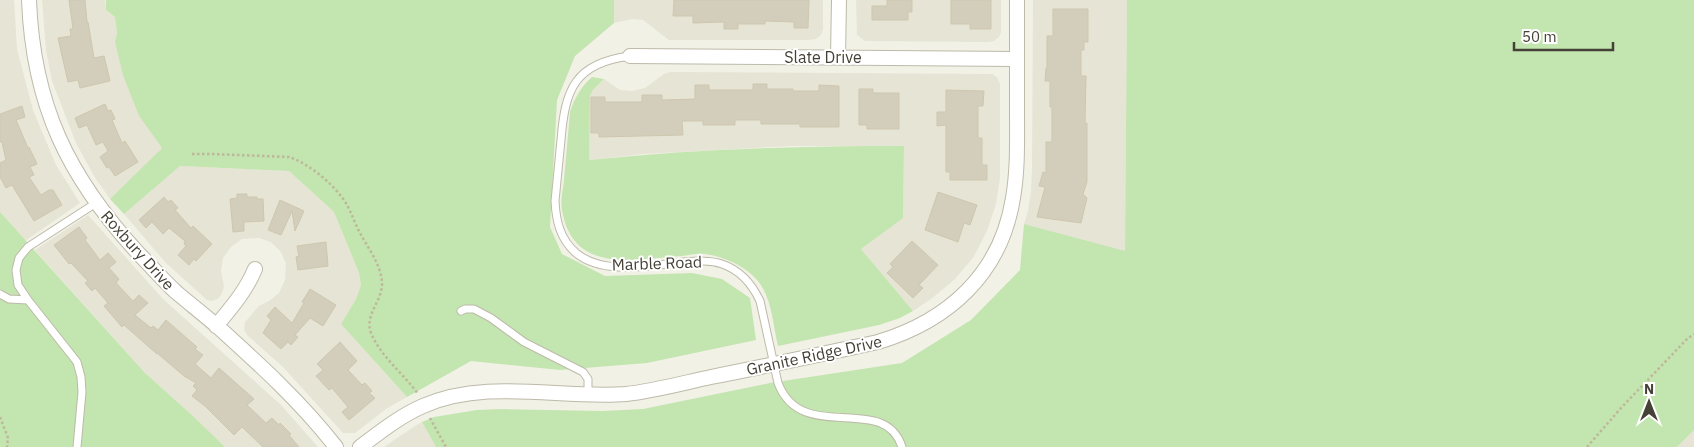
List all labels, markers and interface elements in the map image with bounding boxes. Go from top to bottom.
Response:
scale bar [1514,20,1613,52]
text: 50 m [1522,27,1557,46]
street label: Slate Drive [784,47,862,67]
street label: Roxbury Drive [97,206,179,294]
street label: Marble Road [611,251,703,275]
street label: Granite Ridge Drive [744,331,884,379]
north arrow [1624,377,1674,427]
text: N [1644,380,1654,398]

